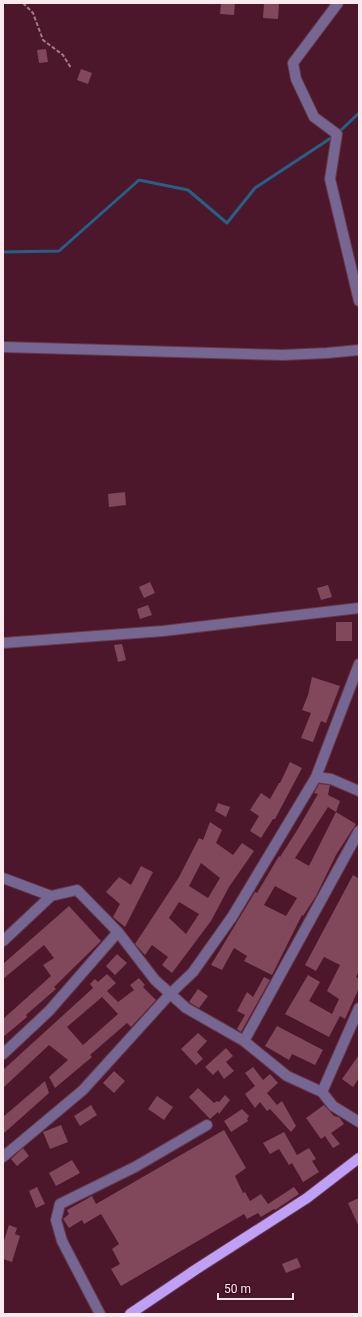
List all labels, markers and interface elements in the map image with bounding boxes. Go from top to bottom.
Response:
scale bar [218,1275,293,1301]
text: 50 m [224,1282,251,1296]

